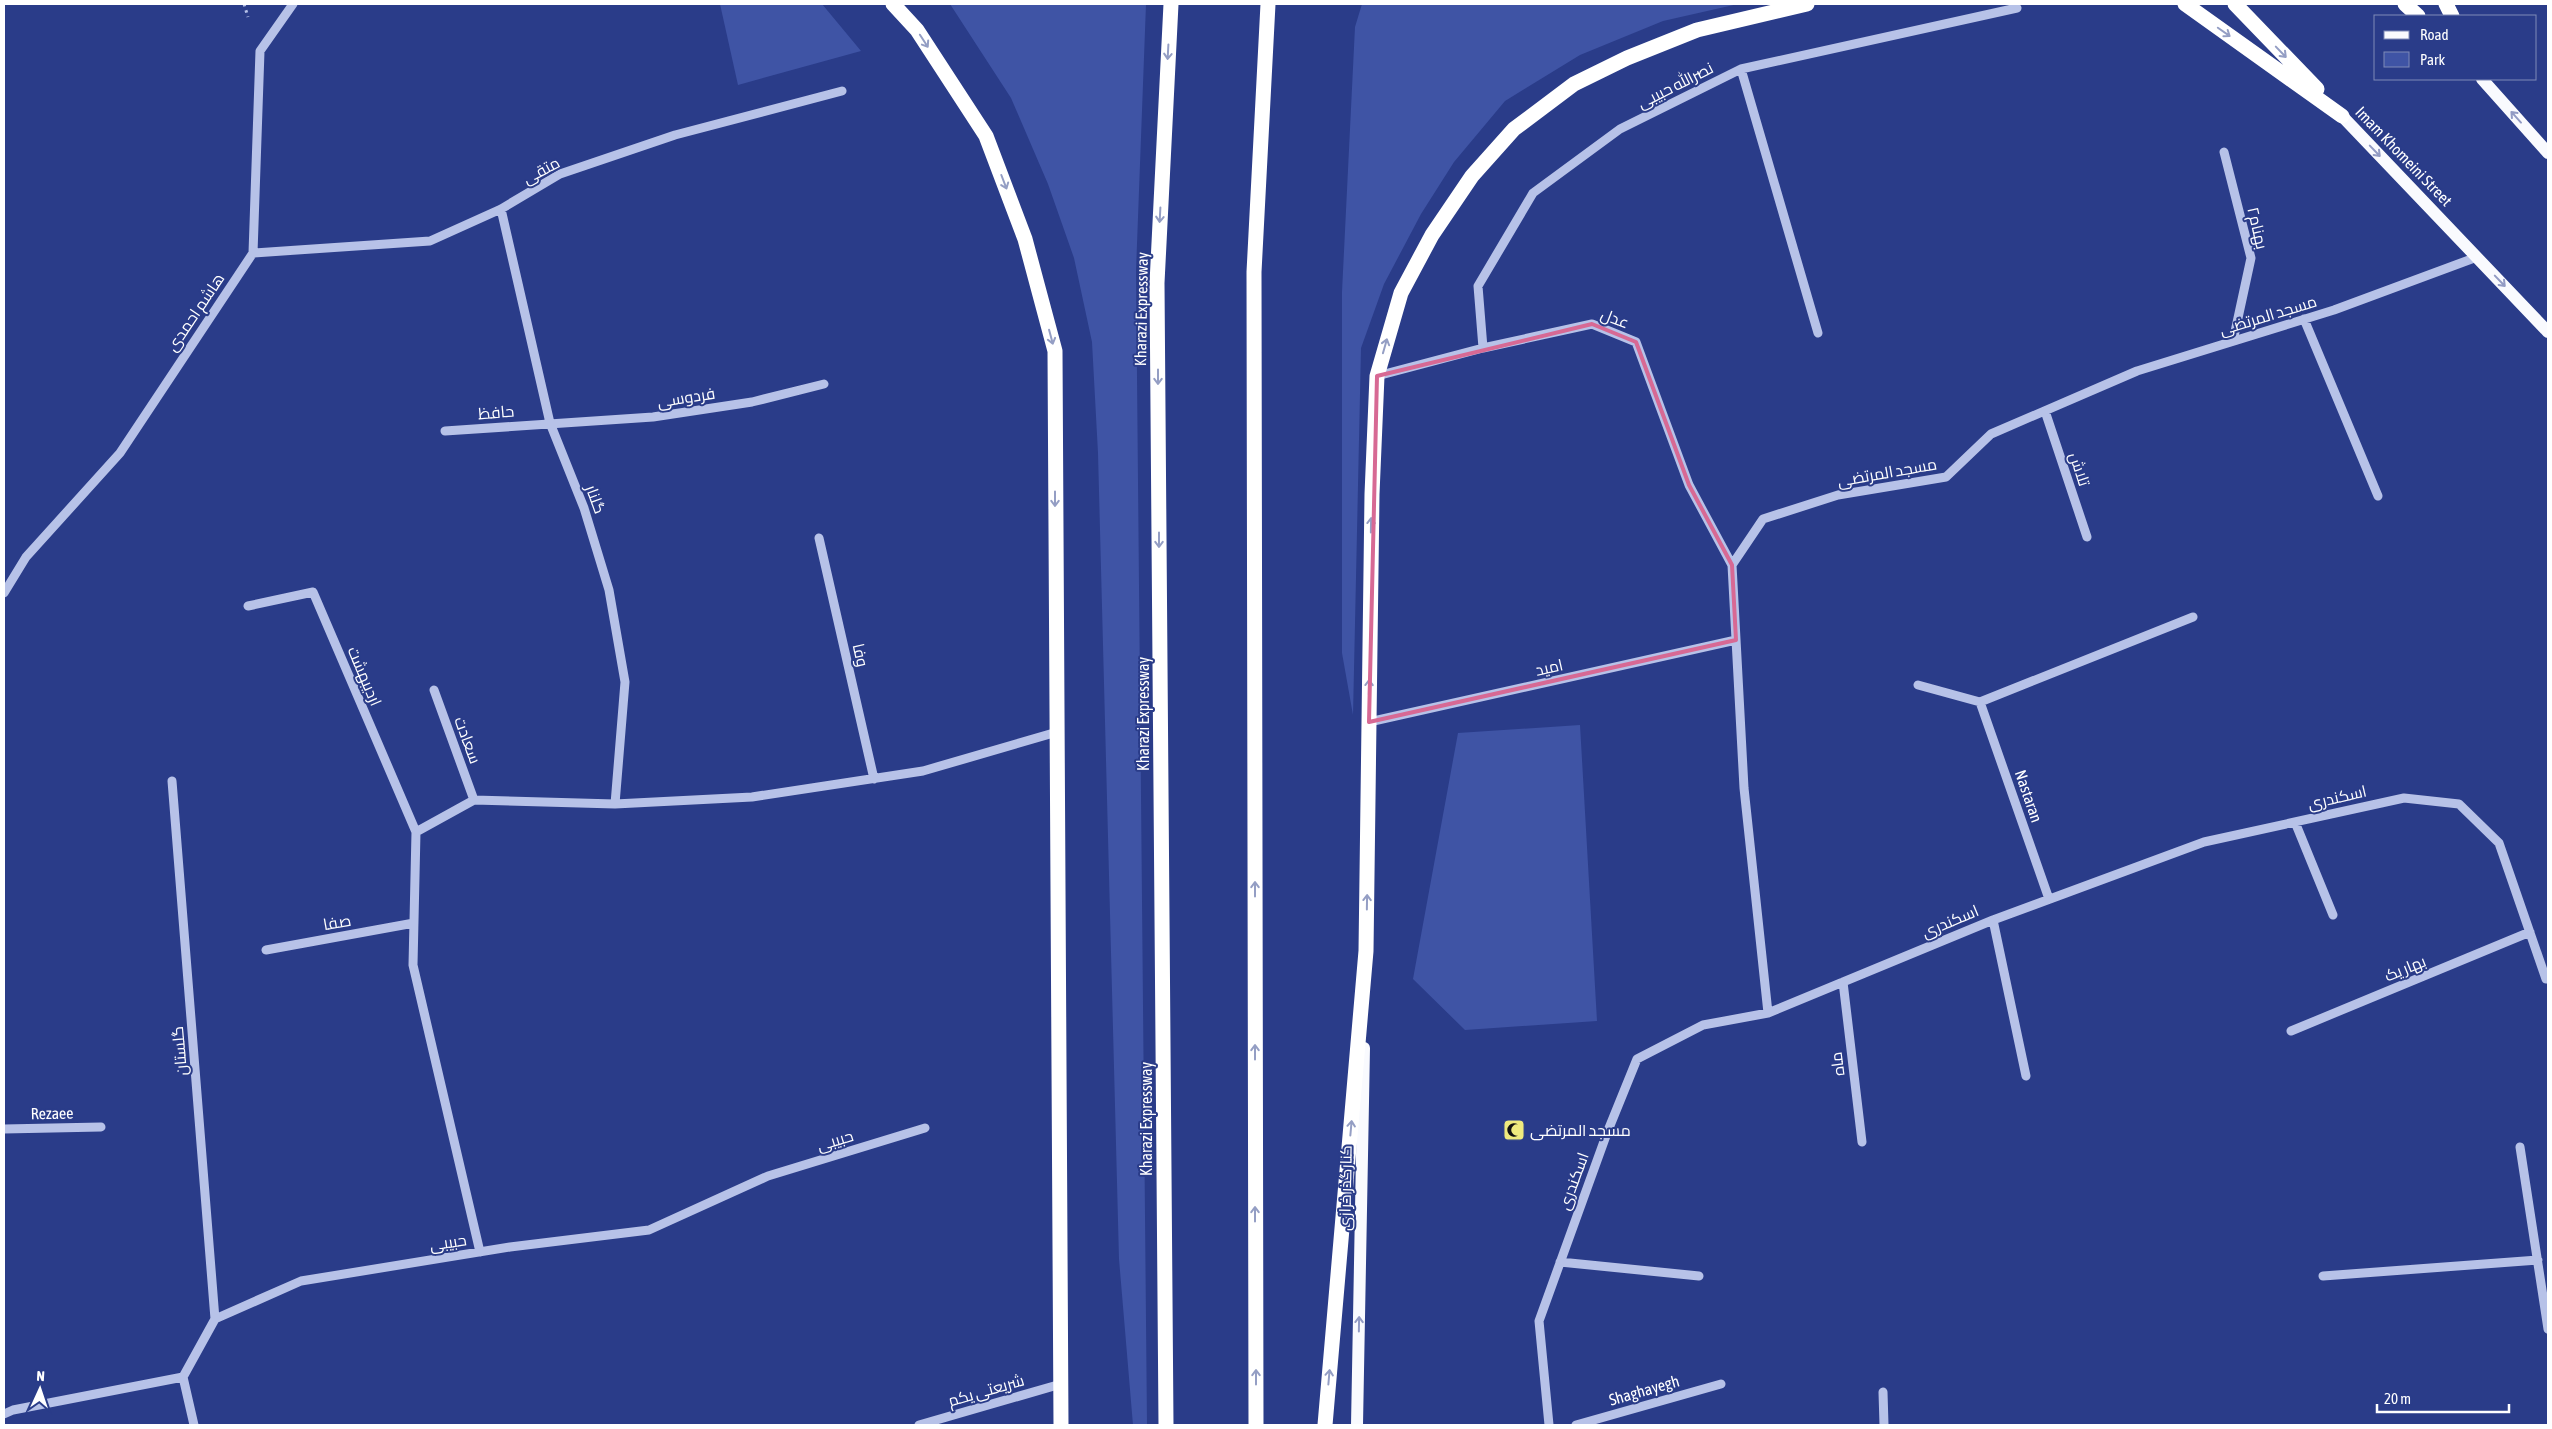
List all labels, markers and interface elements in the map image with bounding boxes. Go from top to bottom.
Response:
legend [2374,15,2537,80]
text: Road [2420,26,2449,43]
one-way arrow [2217,27,2231,37]
one-way arrow [919,34,930,48]
one-way arrow [1164,44,1173,60]
one-way arrow [2275,45,2287,58]
text: Park [2420,51,2445,68]
street label: نصرالله حبیبی [1634,57,1717,114]
street label: Imam Khomeini Street [2352,103,2456,210]
one-way arrow [2510,110,2522,123]
one-way arrow [2369,145,2382,157]
street label: متقی [519,153,564,189]
one-way arrow [1000,174,1009,189]
street label: بهنام۲ [2242,205,2272,252]
one-way arrow [1156,206,1165,222]
street label: Kharazi Expressway [1131,251,1152,366]
street label: هاشم احمدی [162,270,230,356]
one-way arrow [2494,275,2506,288]
street label: مسجد المرتضی [2217,292,2319,340]
street label: عدل [1598,304,1632,333]
one-way arrow [1047,329,1056,345]
one-way arrow [1381,339,1391,355]
one-way arrow [1153,368,1163,385]
street label: فردوسی [656,384,717,412]
street label: حافظ [477,401,515,423]
street label: تلاش [2064,450,2094,489]
street label: مسجد المرتضی [1836,454,1939,492]
street label: گلنار [581,481,609,516]
one-way arrow [1051,491,1060,507]
one-way arrow [1366,517,1376,534]
one-way arrow [1154,531,1164,547]
street label: وفا [849,642,872,669]
street label: اردیبهشت [343,644,386,709]
street label: امید [1533,655,1565,680]
street label: Kharazi Expressway [1134,657,1153,771]
one-way arrow [1365,680,1374,696]
street label: سعادت [451,714,485,766]
street label: Nastaran [2012,767,2046,825]
street label: اسکندری [2306,781,2369,814]
one-way arrow [1250,881,1260,898]
one-way arrow [1362,895,1371,911]
street label: اسکندری [1919,901,1982,943]
street label: صفا [322,911,352,933]
street label: بهار یک [2382,952,2429,986]
street label: گلستان [168,1025,192,1076]
one-way arrow [1250,1044,1260,1060]
street label: ماه [1827,1051,1847,1077]
street label: Kharazi Expressway [1137,1062,1156,1176]
street label: Rezaee [30,1104,74,1122]
mosque icon: مسجد المرتضی [1502,1118,1526,1142]
one-way arrow [1346,1120,1355,1136]
place label: مسجد المرتضی [1530,1121,1631,1141]
street label: حبیبی [815,1126,856,1156]
street label: کنارگذر خرازی [1335,1145,1357,1231]
street label: اسکندری [1554,1150,1594,1213]
one-way arrow [1250,1206,1260,1222]
street label: حبیبی [428,1230,468,1256]
one-way arrow [1354,1316,1364,1332]
north arrow [15,1364,65,1414]
text: N [36,1368,45,1384]
one-way arrow [1251,1369,1261,1385]
one-way arrow [1325,1369,1334,1385]
street label: شریعتی یکم [946,1371,1027,1412]
street label: Shaghayegh [1607,1371,1682,1410]
scale bar [2377,1382,2510,1414]
text: 20 m [2384,1390,2411,1407]

